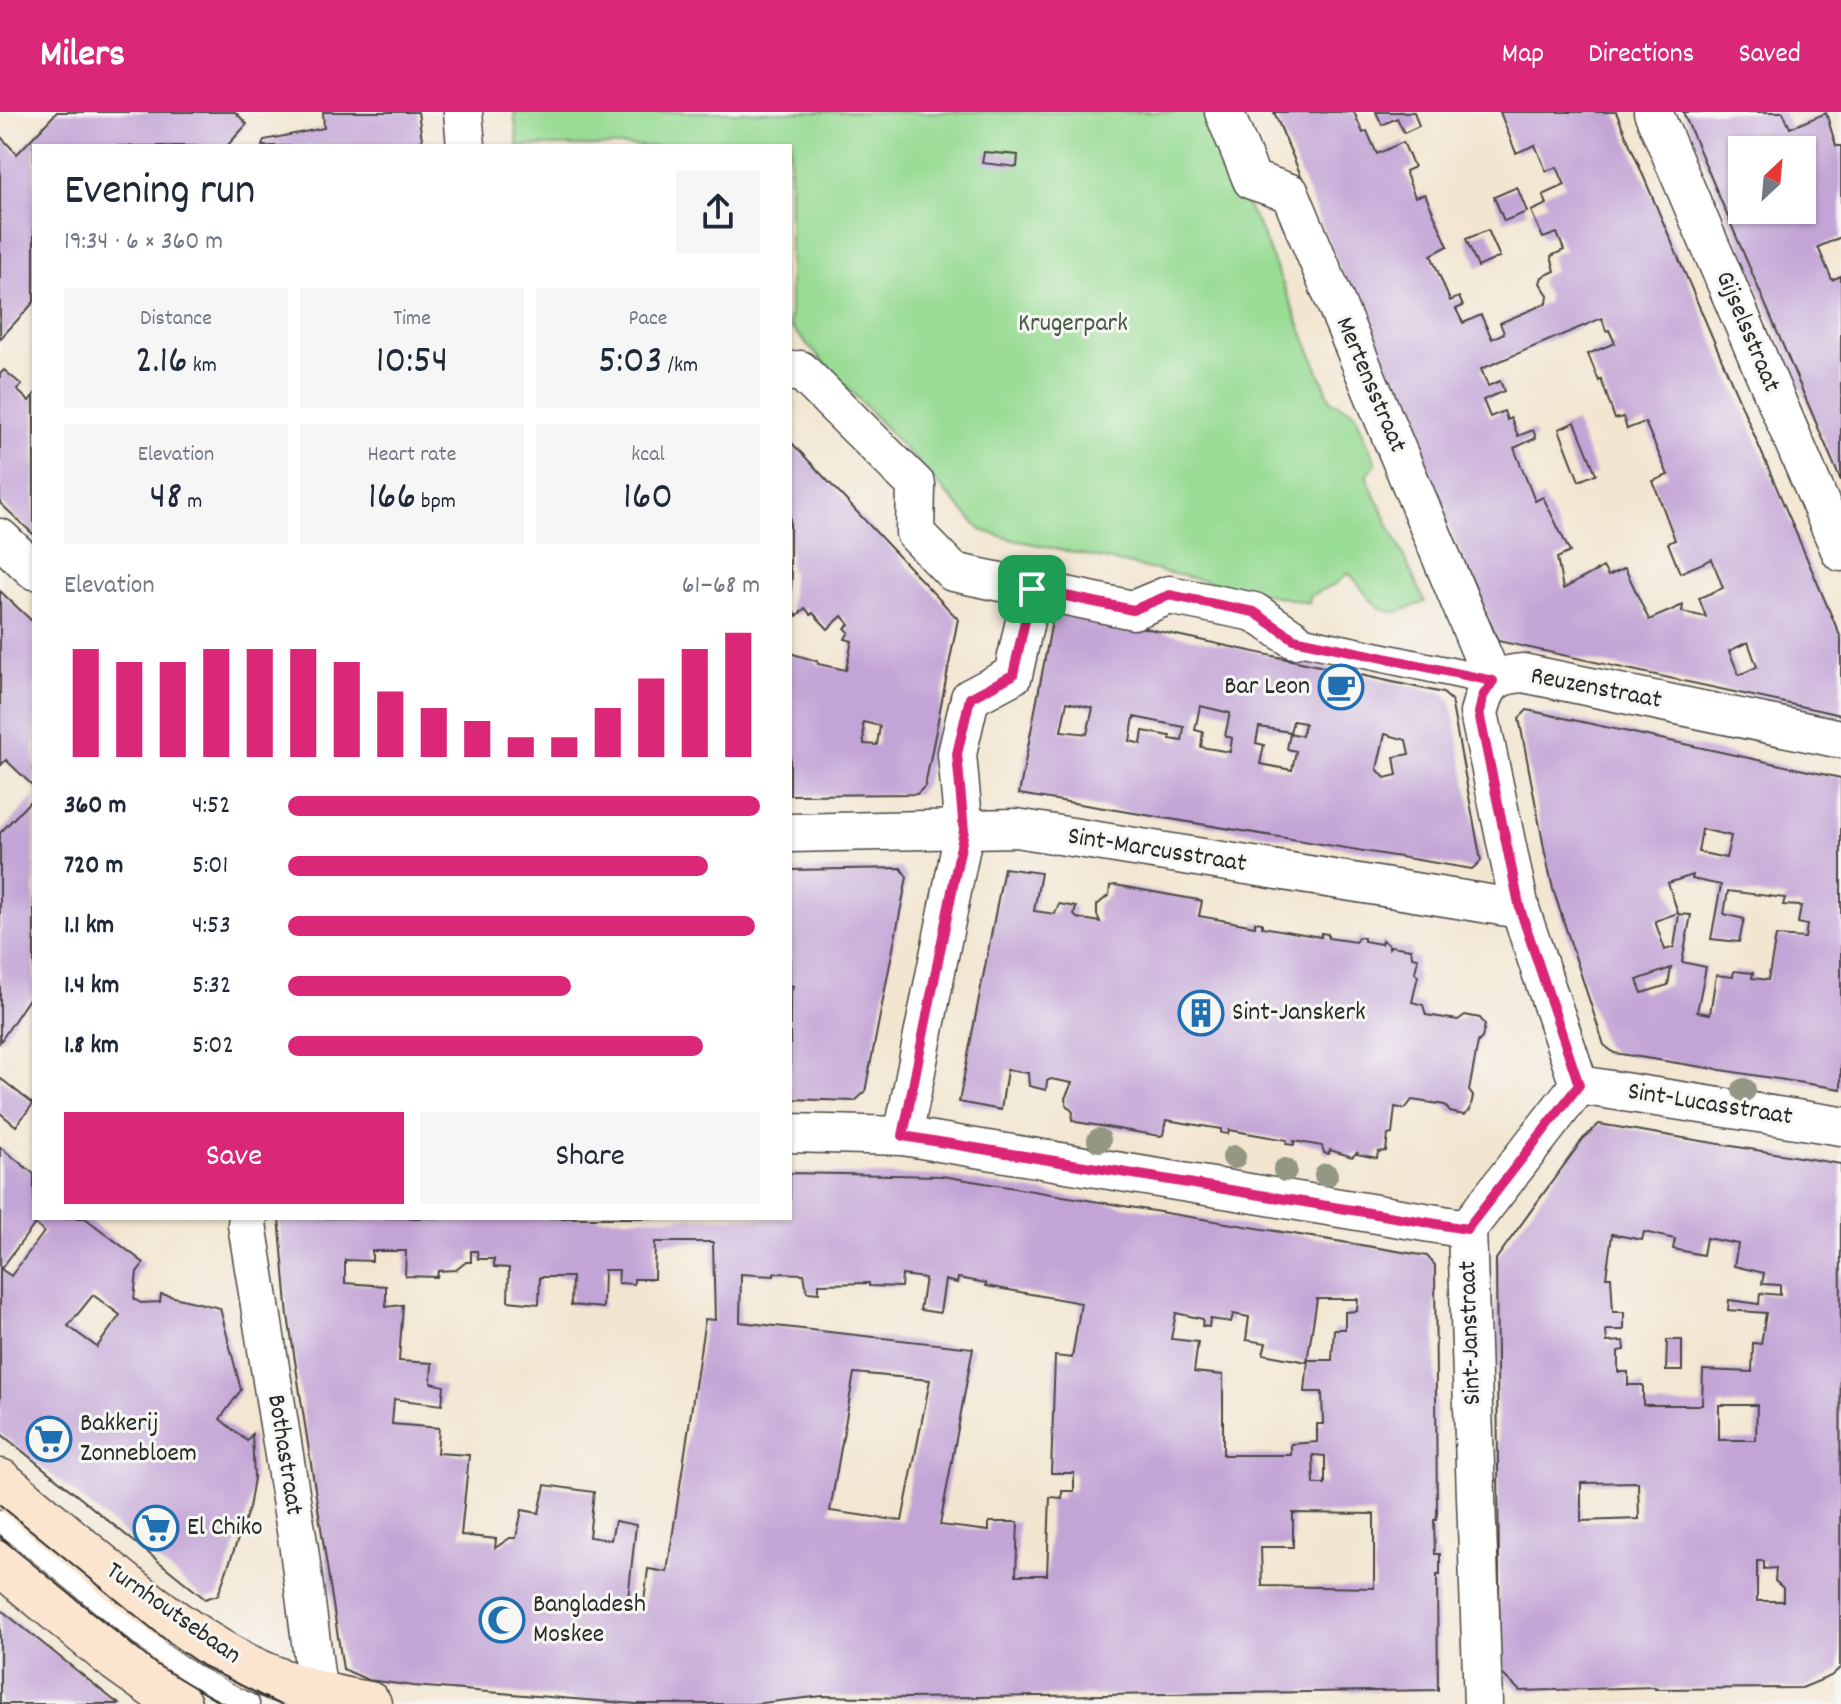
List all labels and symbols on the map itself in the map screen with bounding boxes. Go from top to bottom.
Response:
north arrow [1728,136,1816,224]
street label: Gijselsstraat [1705,266,1789,399]
park label: Krugerpark [1018,306,1128,343]
street label: Mertensstraat [1325,311,1415,459]
pin [998,555,1066,623]
street label: Reuzenstraat [1527,658,1665,720]
cafe icon: Bar Leon [1317,663,1365,711]
place label: Bar Leon [1224,669,1310,706]
street label: Sint-Marcusstraat [1065,819,1249,883]
building icon: Sint-Janskerk [1177,989,1225,1037]
place label: Sint-Janskerk [1232,995,1366,1032]
street label: Sint-Lucasstraat [1625,1074,1795,1136]
street label: Sint-Janstraat [1450,1260,1492,1406]
street label: Bothastraat [256,1392,312,1518]
place label: Bakkerij Zonnebloem [80,1406,197,1473]
supermarket icon: Bakkerij Zonnebloem [25,1415,73,1463]
supermarket icon: El Chiko [132,1504,180,1552]
place label: El Chiko [187,1510,263,1547]
street label: Turnhoutsebaan [98,1554,248,1674]
place label: Bangladesh Moskee [533,1587,646,1654]
mosque icon: Bangladesh Moskee [478,1596,526,1644]

